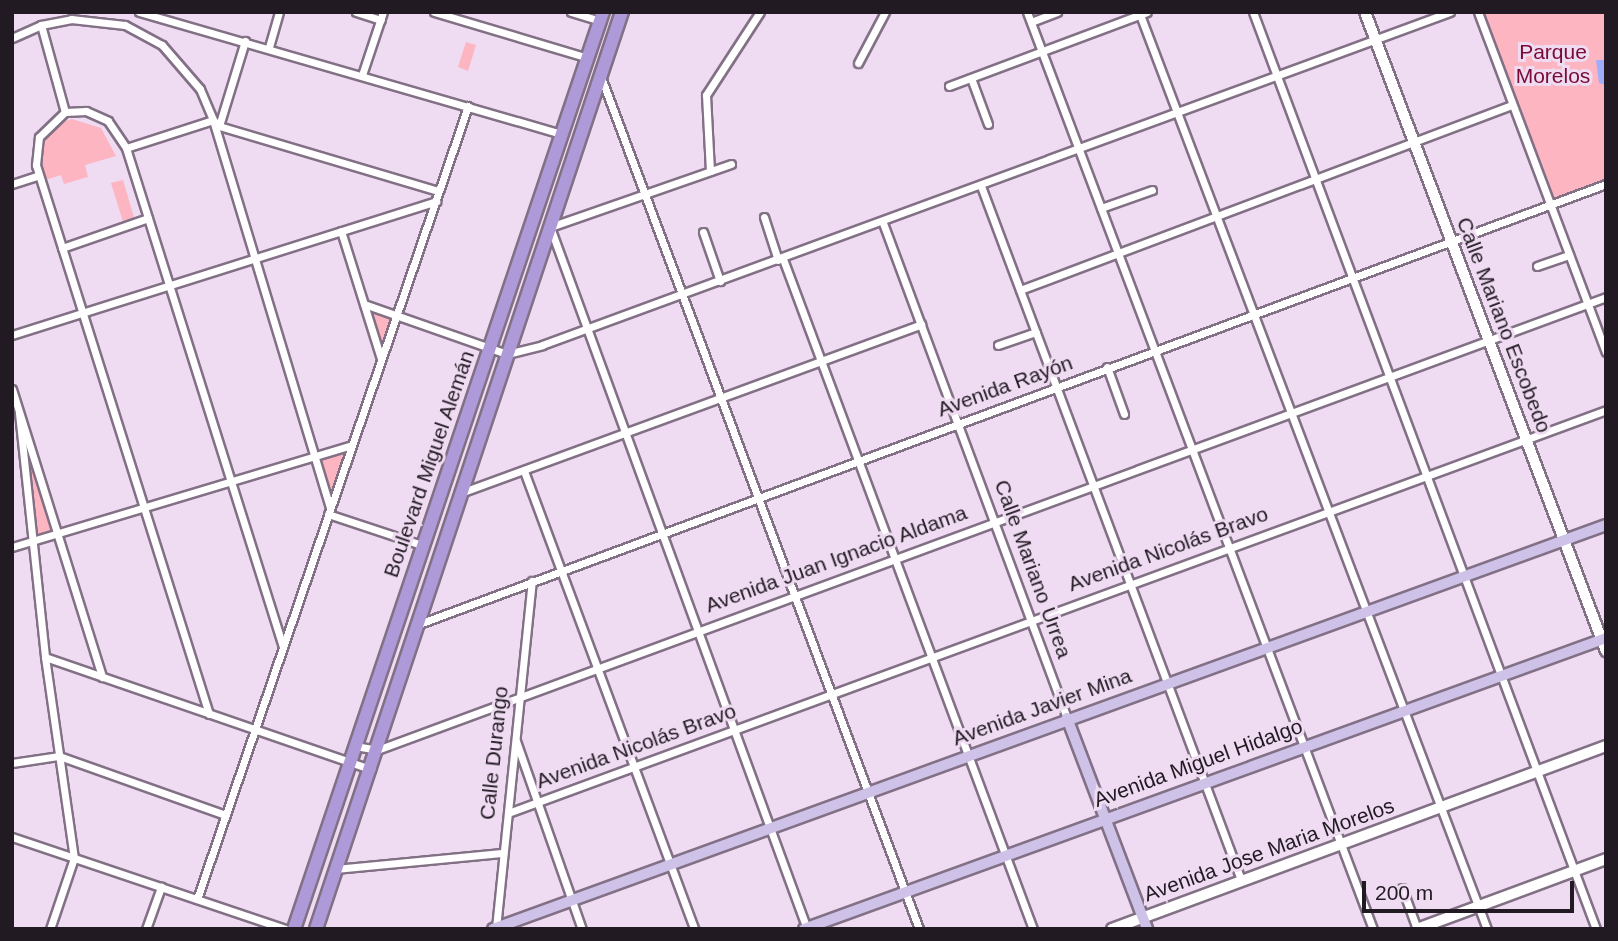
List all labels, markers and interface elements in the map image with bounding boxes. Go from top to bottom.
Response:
park label: Parque Morelos [1516,39,1590,89]
street label: Calle Mariano Escobedo [1451,214,1557,436]
street label: Boulevard Miguel Alemán [378,347,480,581]
street label: Avenida Rayón [934,350,1076,422]
street label: Calle Mariano Urrea [989,476,1077,662]
street label: Avenida Juan Ignacio Aldama [701,500,971,618]
street label: Avenida Nicolás Bravo [1065,501,1271,597]
street label: Avenida Javier Mina [949,663,1135,751]
street label: Calle Durango [474,685,514,821]
street label: Avenida Nicolás Bravo [533,698,739,794]
street label: Avenida Miguel Hidalgo [1090,713,1306,813]
street label: Avenida Jose Maria Morelos [1140,793,1398,907]
scale bar [1366,867,1578,911]
text: 200 m [1375,881,1433,904]

